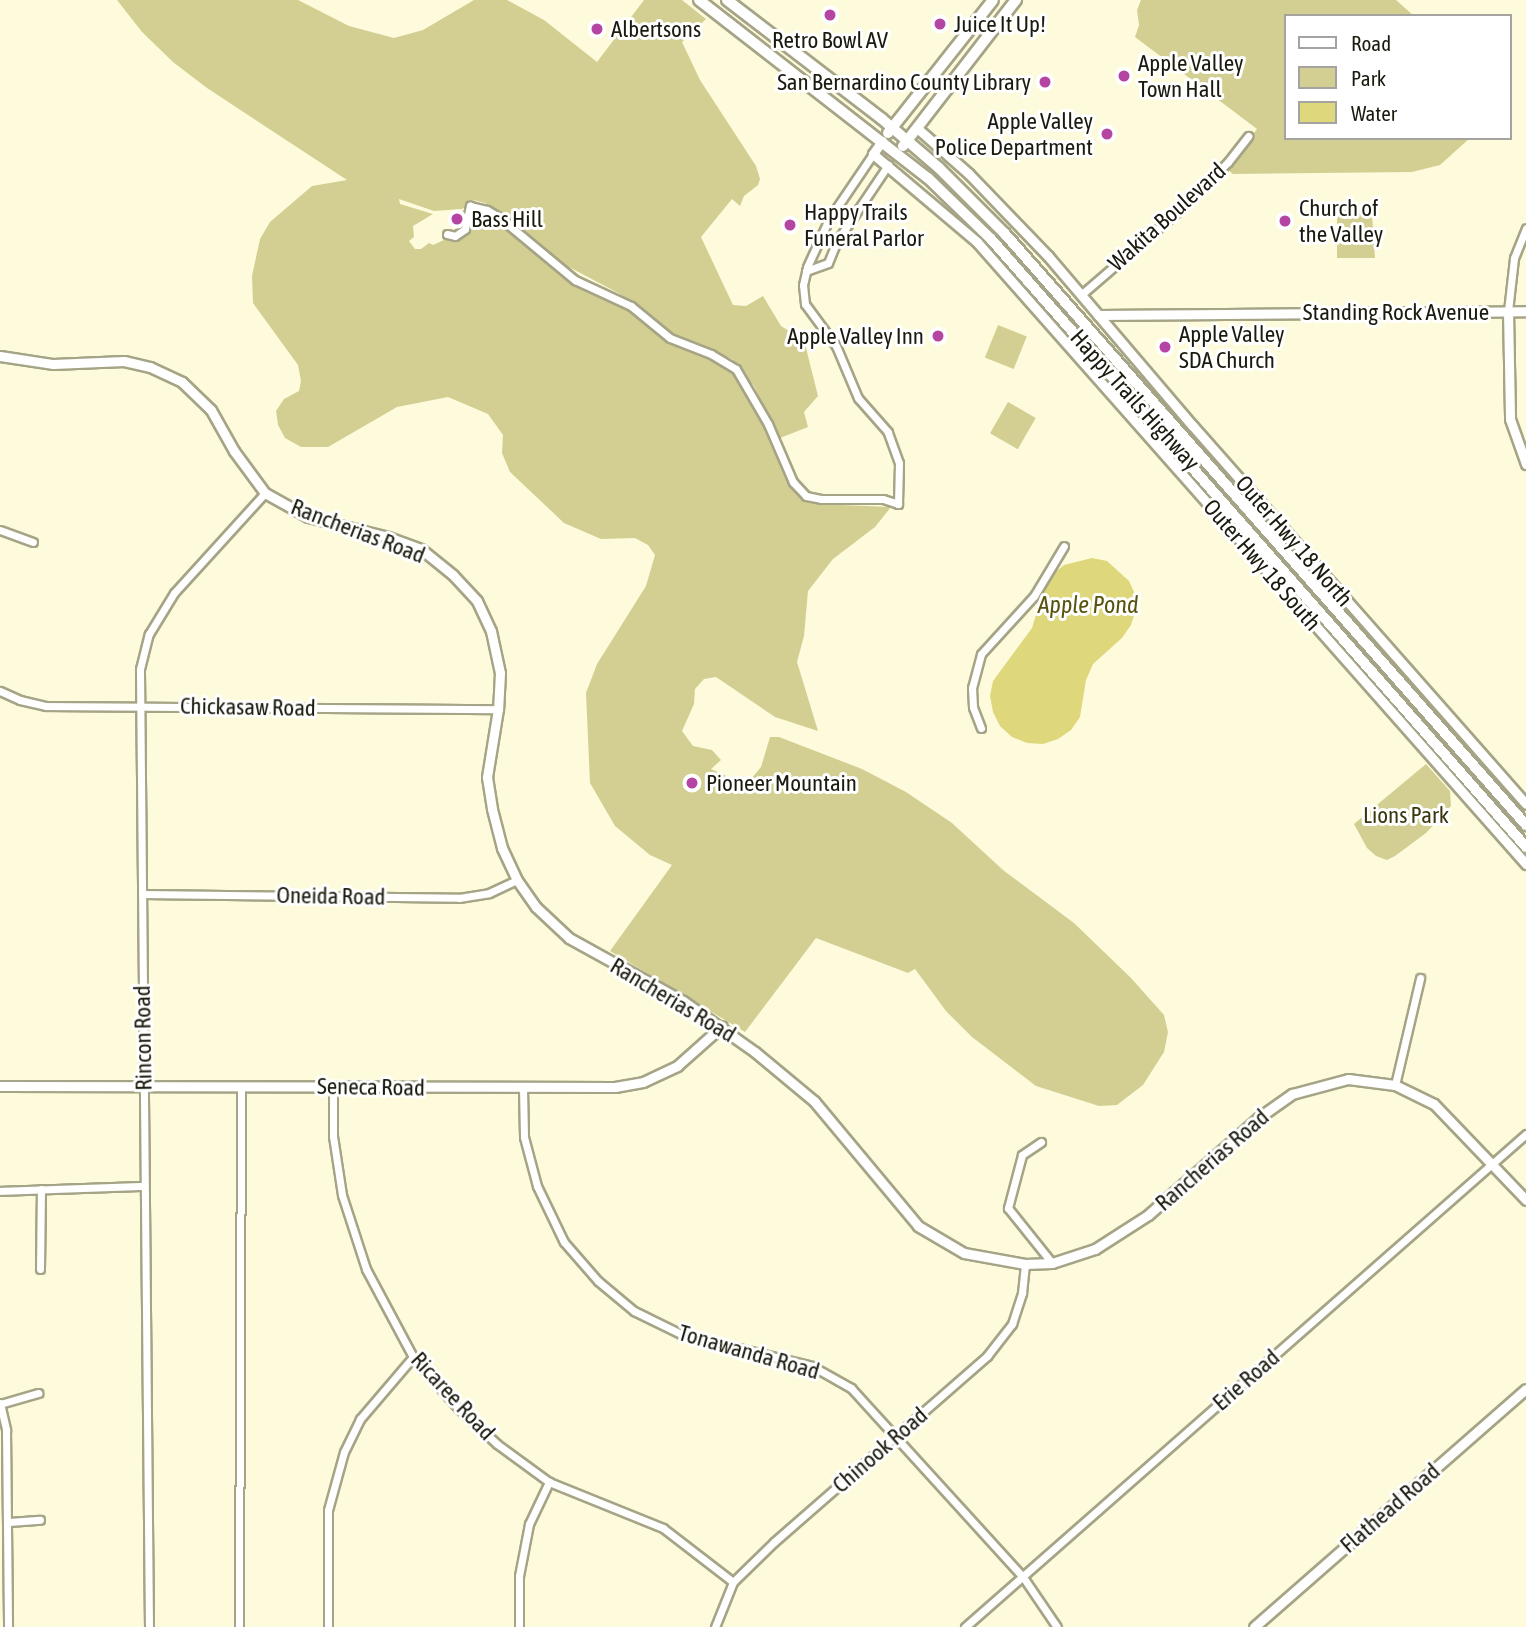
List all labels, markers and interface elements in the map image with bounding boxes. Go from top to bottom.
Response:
marker: Retro Bowl AV [822,7,838,23]
place label: Juice It Up! [954,10,1046,38]
legend [1284,14,1512,140]
place label: Albertsons [611,15,701,43]
marker: Juice It Up! [932,16,948,32]
marker: Albertsons [589,21,605,37]
place label: Retro Bowl AV [772,26,888,54]
text: Road [1351,31,1391,55]
place label: Apple Valley Town Hall [1138,49,1243,103]
text: Park [1351,66,1386,90]
place label: San Bernardino County Library [777,68,1031,96]
marker: Apple Valley Town Hall [1116,68,1132,84]
marker: San Bernardino County Library [1037,74,1053,90]
text: Water [1351,101,1397,125]
place label: Apple Valley Police Department [935,107,1093,161]
marker: Apple Valley Police Department [1099,126,1115,142]
street label: Wakita Boulevard [1103,157,1231,277]
place label: Church of the Valley [1299,194,1383,248]
place label: Happy Trails Funeral Parlor [804,198,924,252]
place label: Bass Hill [471,205,543,233]
marker: Bass Hill [449,211,465,227]
marker: Church of the Valley [1277,213,1293,229]
marker: Happy Trails Funeral Parlor [782,217,798,233]
street label: Standing Rock Avenue [1303,298,1489,326]
place label: Apple Valley SDA Church [1179,320,1284,374]
place label: Apple Valley Inn [787,322,924,350]
street label: Happy Trails Highway [1065,324,1205,476]
marker: Apple Valley Inn [930,328,946,344]
marker: Apple Valley SDA Church [1157,339,1173,355]
street label: Outer Hwy 18 North [1230,470,1358,612]
street label: Rancherias Road [287,493,429,569]
street label: Outer Hwy 18 South [1197,494,1327,636]
water label: Apple Pond [1038,591,1138,619]
street label: Chickasaw Road [180,692,316,722]
place label: Pioneer Mountain [706,769,857,797]
marker: Pioneer Mountain [684,775,700,791]
park label: Lions Park [1363,801,1449,829]
street label: Oneida Road [276,881,386,911]
street label: Rancherias Road [605,952,741,1048]
street label: Rincon Road [128,985,158,1091]
street label: Seneca Road [317,1072,425,1102]
street label: Rancherias Road [1150,1103,1274,1217]
street label: Tonawanda Road [675,1319,823,1385]
street label: Erie Road [1207,1344,1285,1416]
street label: Ricaree Road [405,1346,501,1446]
street label: Chinook Road [827,1401,933,1499]
street label: Flathead Road [1335,1457,1445,1559]

